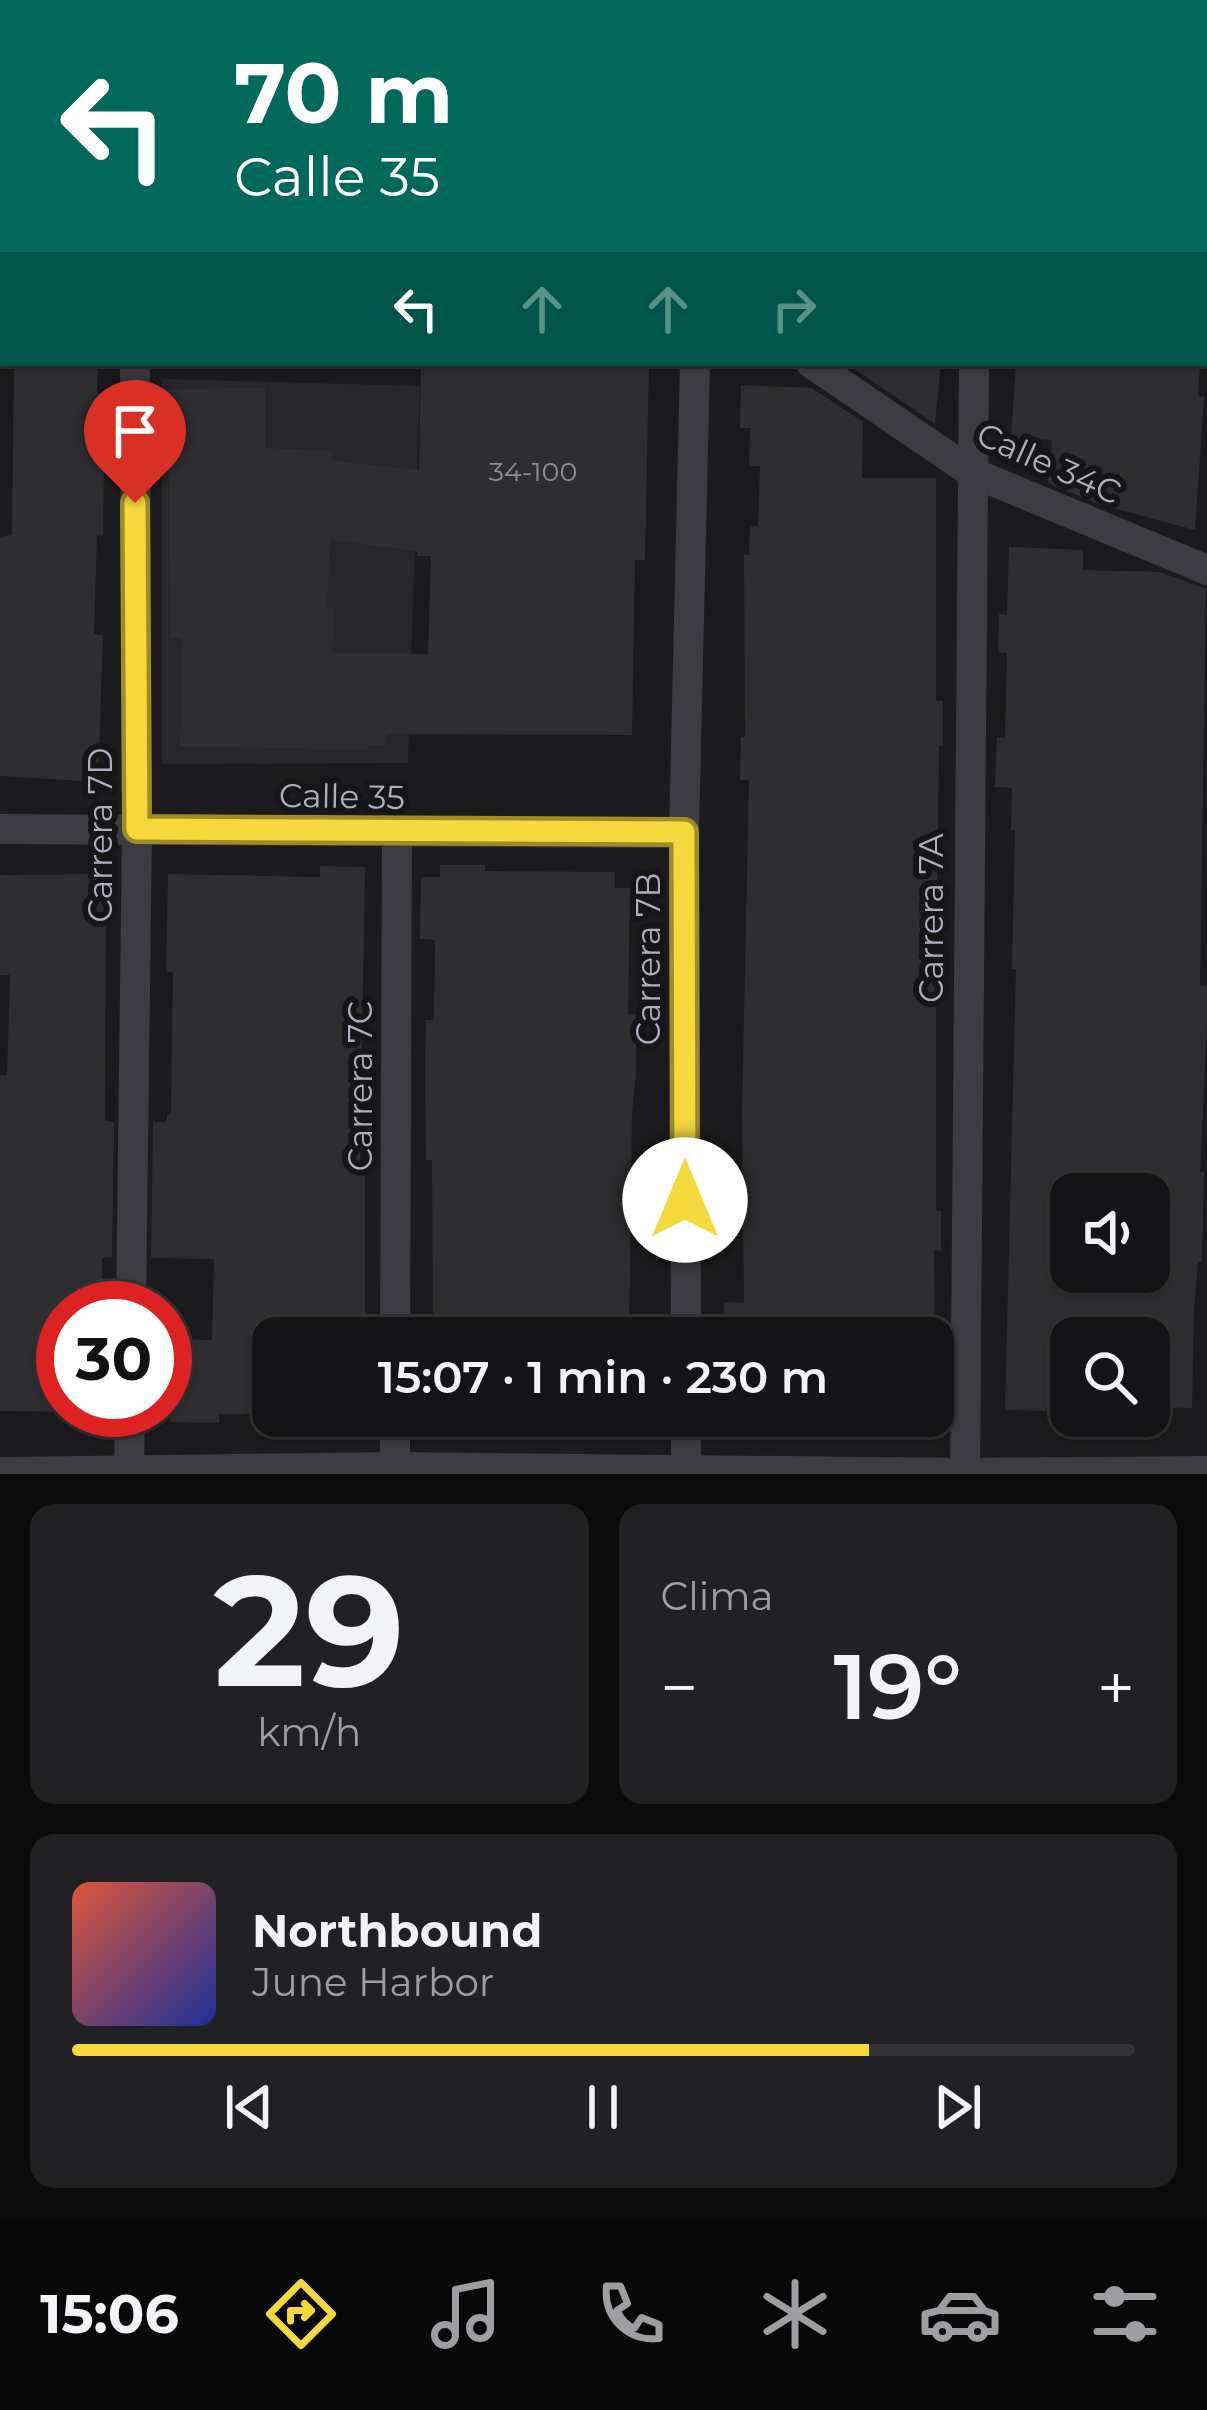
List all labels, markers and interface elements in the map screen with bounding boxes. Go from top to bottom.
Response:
text: 70 m [234,42,453,144]
icon: left [36,48,192,204]
text: Calle 35 [234,144,440,210]
icon: left [383,276,449,342]
icon: ahead [509,276,575,342]
icon: ahead [635,276,701,342]
icon: right [761,276,827,342]
pin [84,380,186,503]
icon: arrive [102,398,168,464]
street label: Calle 34C [971,414,1127,512]
house number: 34-100 [489,455,577,488]
street label: Carrera 7D [80,747,120,923]
street label: Calle 35 [279,775,405,817]
street label: Carrera 7A [911,833,951,1003]
street label: Carrera 7B [628,873,668,1045]
street label: Carrera 7C [340,1001,380,1171]
position arrow [622,1137,748,1263]
map controls [1050,1173,1170,1437]
button: sound [1050,1173,1170,1293]
speed limit sign: 30 [36,1281,192,1437]
button: search [1050,1317,1170,1437]
text: 15:07 · 1 min · 230 m [378,1349,828,1404]
text: 29 [214,1535,405,1725]
text: Clima [661,1572,774,1620]
text: 19° [834,1632,962,1742]
text: − [661,1647,698,1728]
text: + [1097,1647,1135,1728]
text: km/h [257,1708,361,1756]
text: Northbound [252,1903,542,1958]
text: June Harbor [252,1958,494,2006]
icon: previous [216,2074,282,2140]
icon: pause [570,2074,636,2140]
icon: next [925,2074,991,2140]
icon: directions [259,2272,343,2356]
icon: music [424,2272,508,2356]
icon: phone [589,2272,673,2356]
icon: climate [753,2272,837,2356]
icon: car [918,2272,1002,2356]
icon: filters [1083,2272,1167,2356]
text: 15:06 [40,2281,179,2347]

